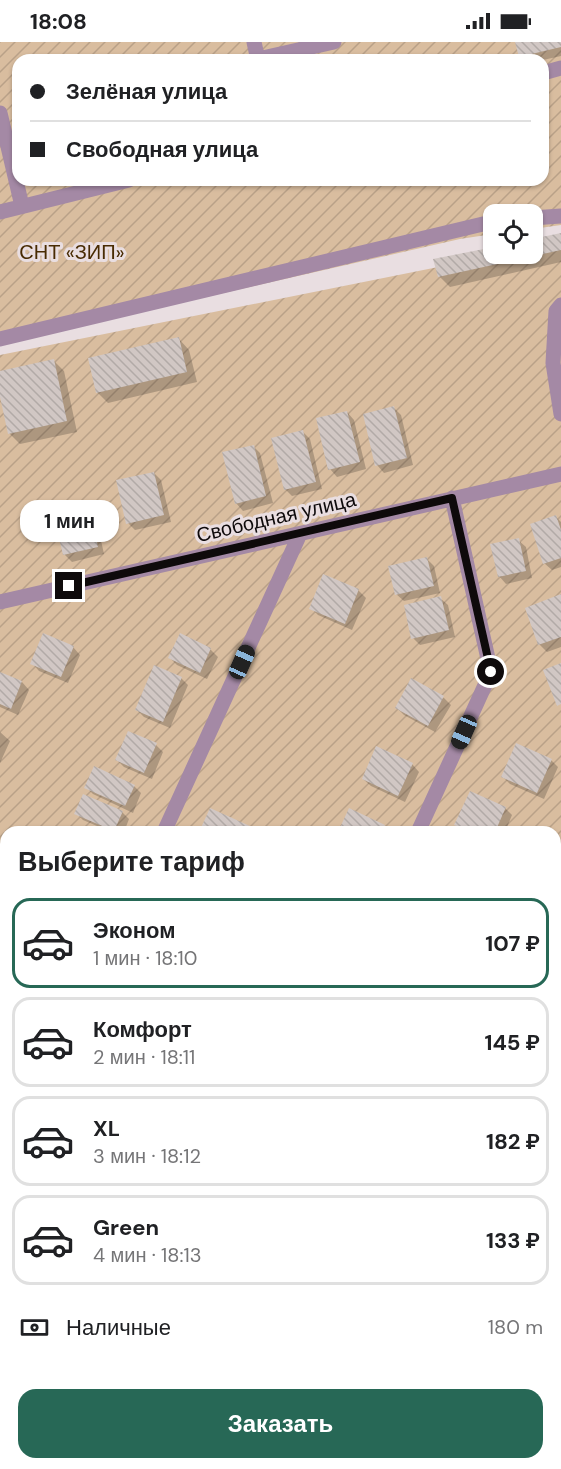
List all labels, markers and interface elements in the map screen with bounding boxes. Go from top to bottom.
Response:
text: 18:08 [30,7,87,36]
text: Зелёная улица [66,77,227,106]
text: Свободная улица [66,135,258,164]
map controls [483,204,543,264]
button: locate [483,204,543,264]
park label: СНТ «ЗИП» [19,239,125,265]
street label: Свободная улица [194,486,359,548]
callout: 1 мин [20,499,118,541]
text: 1 мин [44,508,95,534]
route end [55,572,82,599]
car [226,642,258,682]
route start [477,658,504,685]
car [448,712,480,752]
text: Выберите тариф [18,844,245,879]
icon: car [21,916,75,970]
text: Эконом [93,916,176,945]
text: 107 ₽ [485,929,540,958]
text: 1 мин · 18:10 [93,945,198,971]
icon: car [21,1015,75,1069]
text: Комфорт [93,1015,192,1044]
text: 145 ₽ [484,1028,540,1057]
text: 2 мин · 18:11 [93,1044,195,1070]
icon: car [21,1114,75,1168]
text: XL [93,1114,120,1143]
text: 182 ₽ [486,1127,540,1156]
text: 3 мин · 18:12 [93,1143,201,1169]
icon: car [21,1213,75,1267]
text: Green [93,1213,159,1242]
text: 133 ₽ [486,1226,540,1255]
text: 4 мин · 18:13 [93,1242,202,1268]
icon: cash [18,1311,51,1344]
text: Наличные [66,1313,171,1342]
text: 180 m [488,1314,543,1340]
button: Заказать [18,1389,543,1458]

